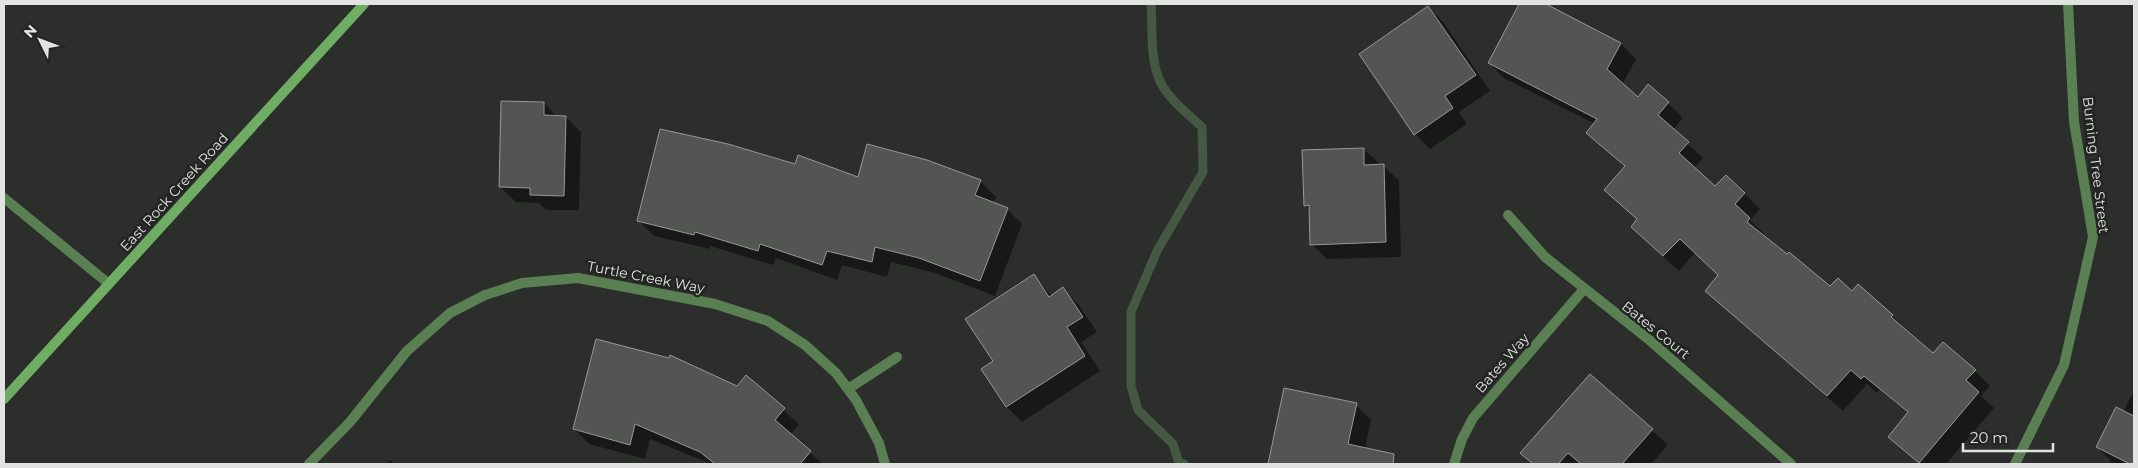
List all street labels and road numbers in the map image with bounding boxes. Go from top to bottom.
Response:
street label: Burning Tree Street [2079,96,2113,235]
street label: East Rock Creek Road [116,129,232,255]
street label: Turtle Creek Way [586,257,707,297]
street label: Bates Court [1618,297,1694,363]
street label: Bates Way [1471,329,1533,397]

